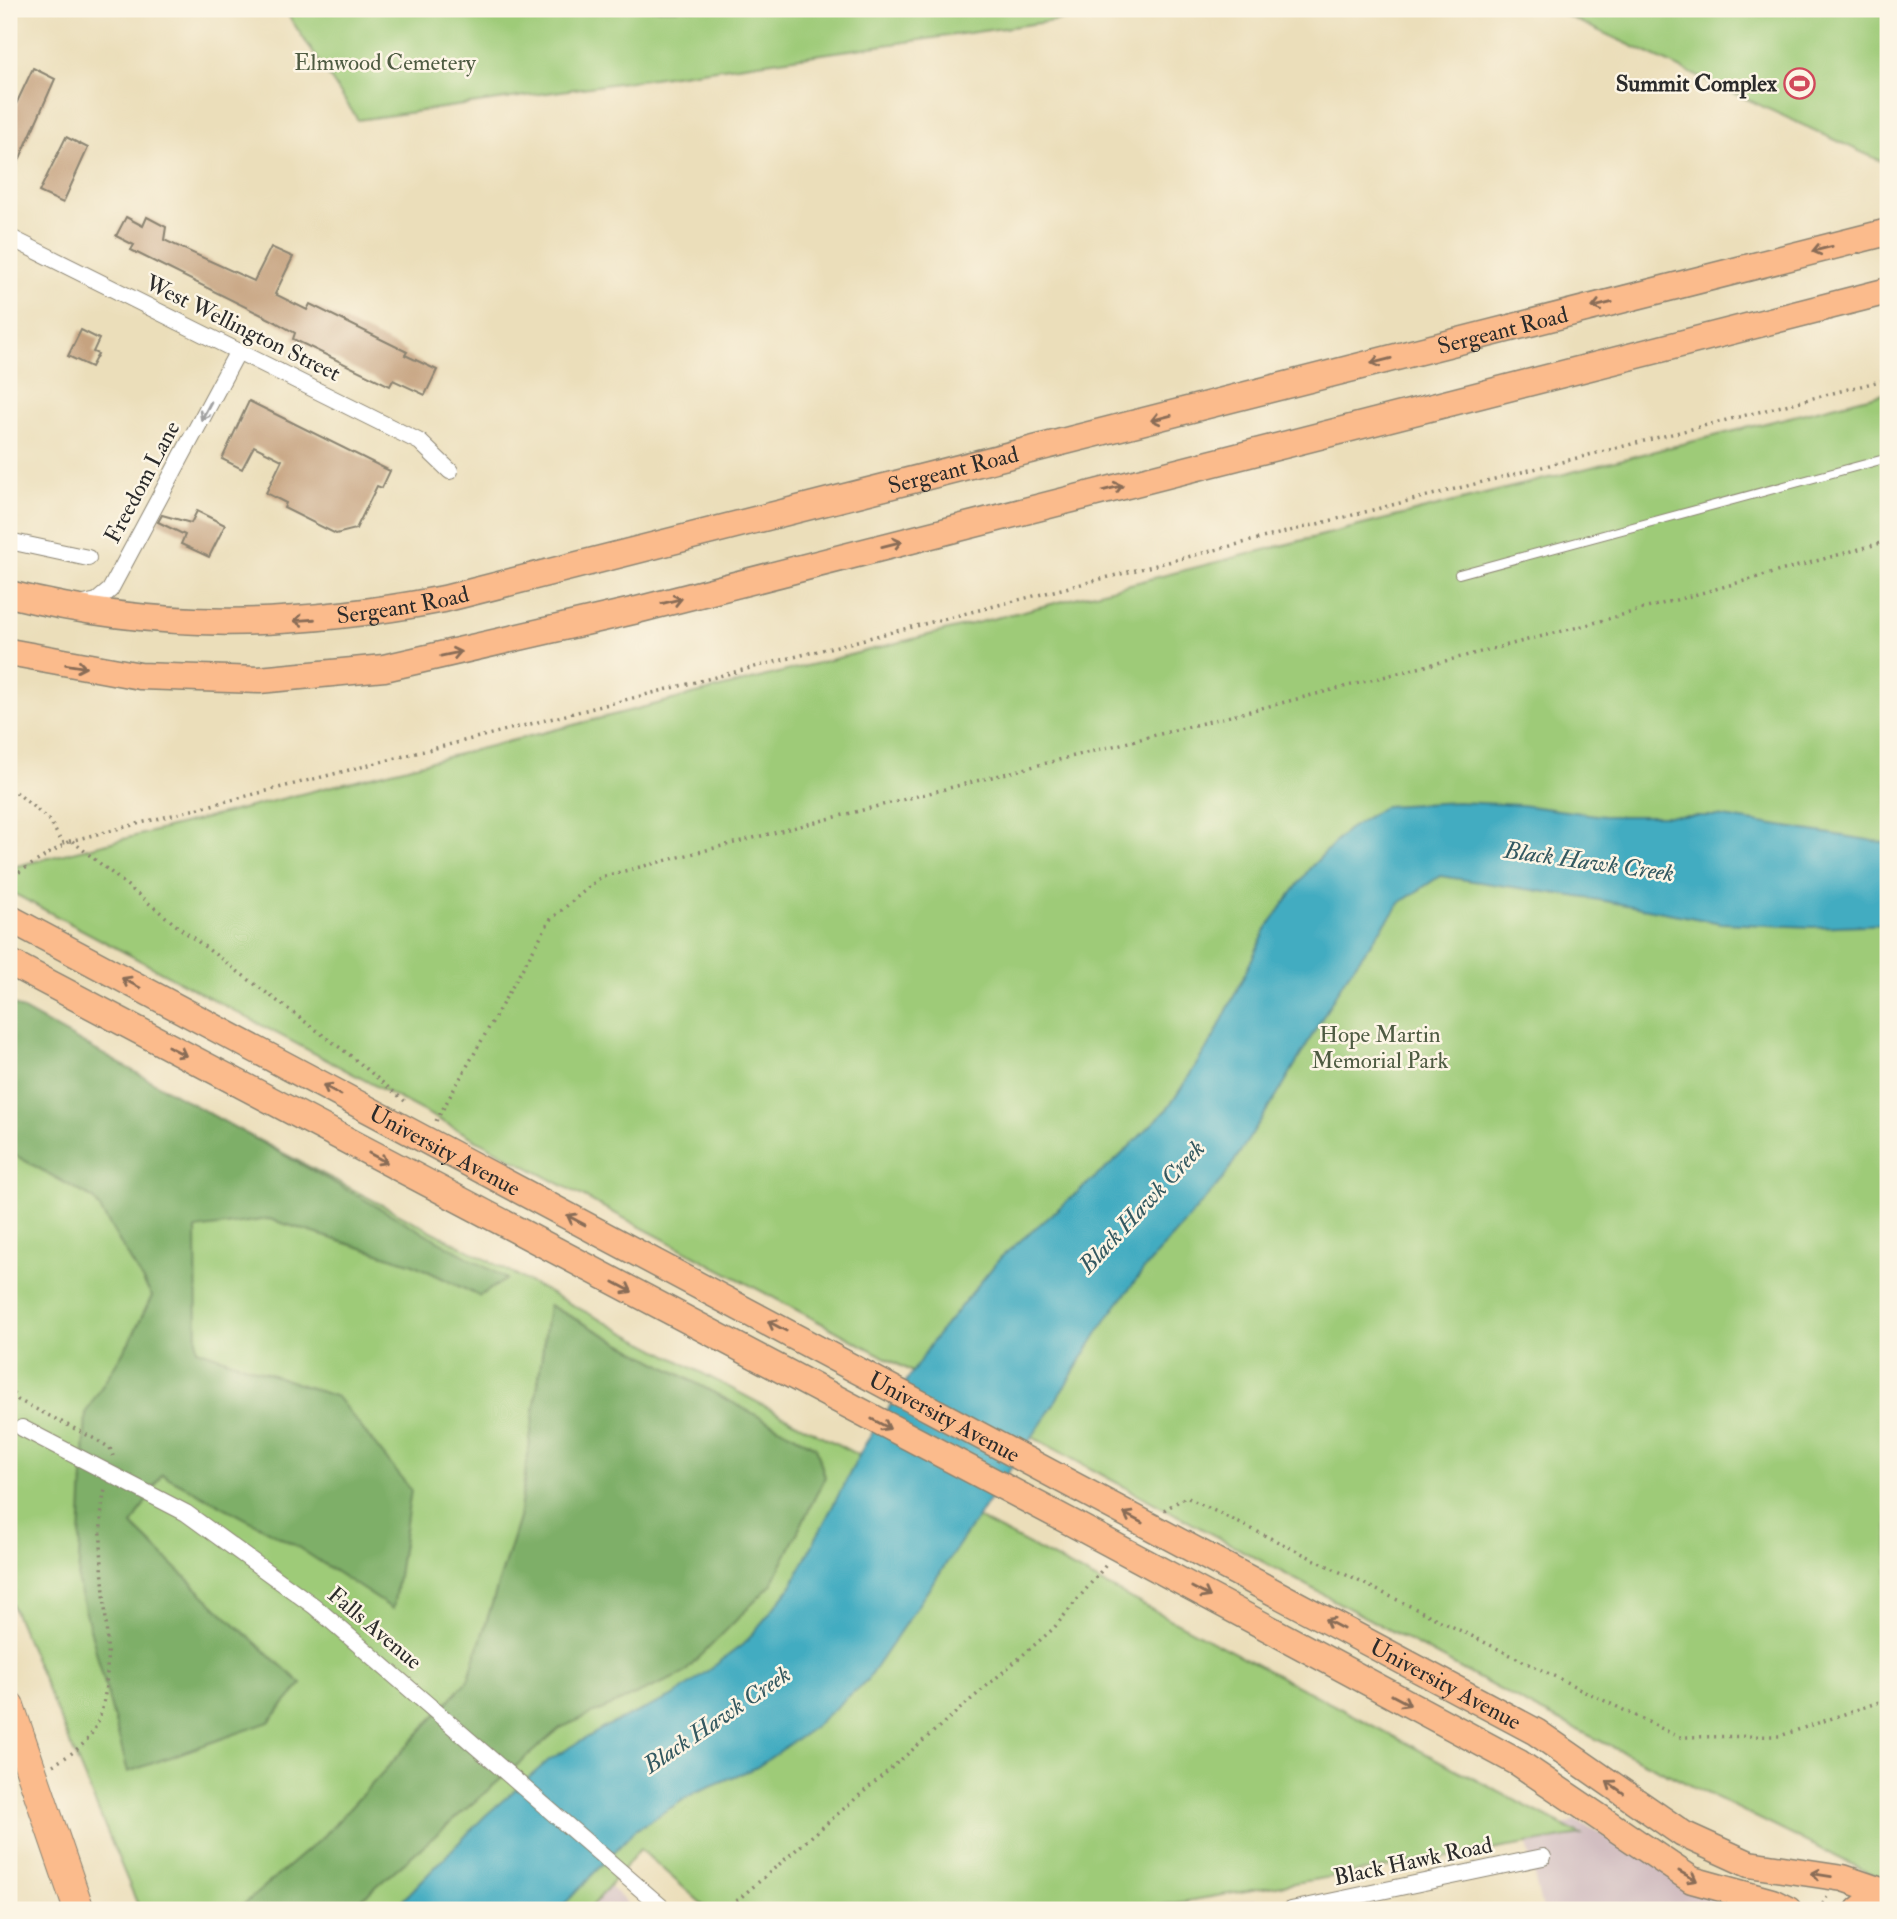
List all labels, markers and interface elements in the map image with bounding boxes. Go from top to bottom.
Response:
park label: Elmwood Cemetery [294,48,477,77]
sports icon: Summit Complex [1783,66,1817,100]
place label: Summit Complex [1616,69,1778,99]
one-way arrow [1811,243,1834,256]
street label: West Wellington Street [140,268,345,388]
street label: Sergeant Road [1434,299,1571,360]
one-way arrow [1591,299,1614,312]
one-way arrow [1370,355,1393,368]
one-way arrow [198,400,212,421]
one-way arrow [1150,412,1173,425]
street label: Freedom Lane [98,416,186,548]
street label: Sergeant Road [885,439,1021,500]
one-way arrow [1101,481,1123,494]
one-way arrow [880,537,903,550]
street label: Sergeant Road [335,579,472,630]
one-way arrow [660,594,683,607]
one-way arrow [293,614,316,627]
one-way arrow [439,646,462,660]
one-way arrow [64,660,86,673]
water label: Black Hawk Creek [1501,835,1676,889]
one-way arrow [121,976,142,989]
park label: Hope Martin Memorial Park [1311,1020,1449,1075]
one-way arrow [166,1045,187,1058]
one-way arrow [322,1083,342,1097]
street label: University Avenue [364,1098,526,1203]
water label: Black Hawk Creek [1072,1134,1212,1281]
one-way arrow [368,1151,388,1165]
one-way arrow [566,1212,587,1226]
one-way arrow [612,1280,632,1294]
one-way arrow [767,1319,787,1333]
street label: University Avenue [864,1364,1025,1469]
one-way arrow [870,1417,891,1431]
one-way arrow [1123,1510,1144,1524]
street label: Falls Avenue [322,1580,428,1676]
one-way arrow [1190,1586,1211,1599]
one-way arrow [1324,1617,1345,1631]
street label: University Avenue [1365,1632,1527,1736]
water label: Black Hawk Creek [636,1659,797,1781]
one-way arrow [1391,1693,1411,1707]
one-way arrow [1606,1780,1625,1794]
street label: Black Hawk Road [1331,1830,1495,1892]
one-way arrow [1810,1868,1833,1881]
one-way arrow [1677,1870,1697,1884]

